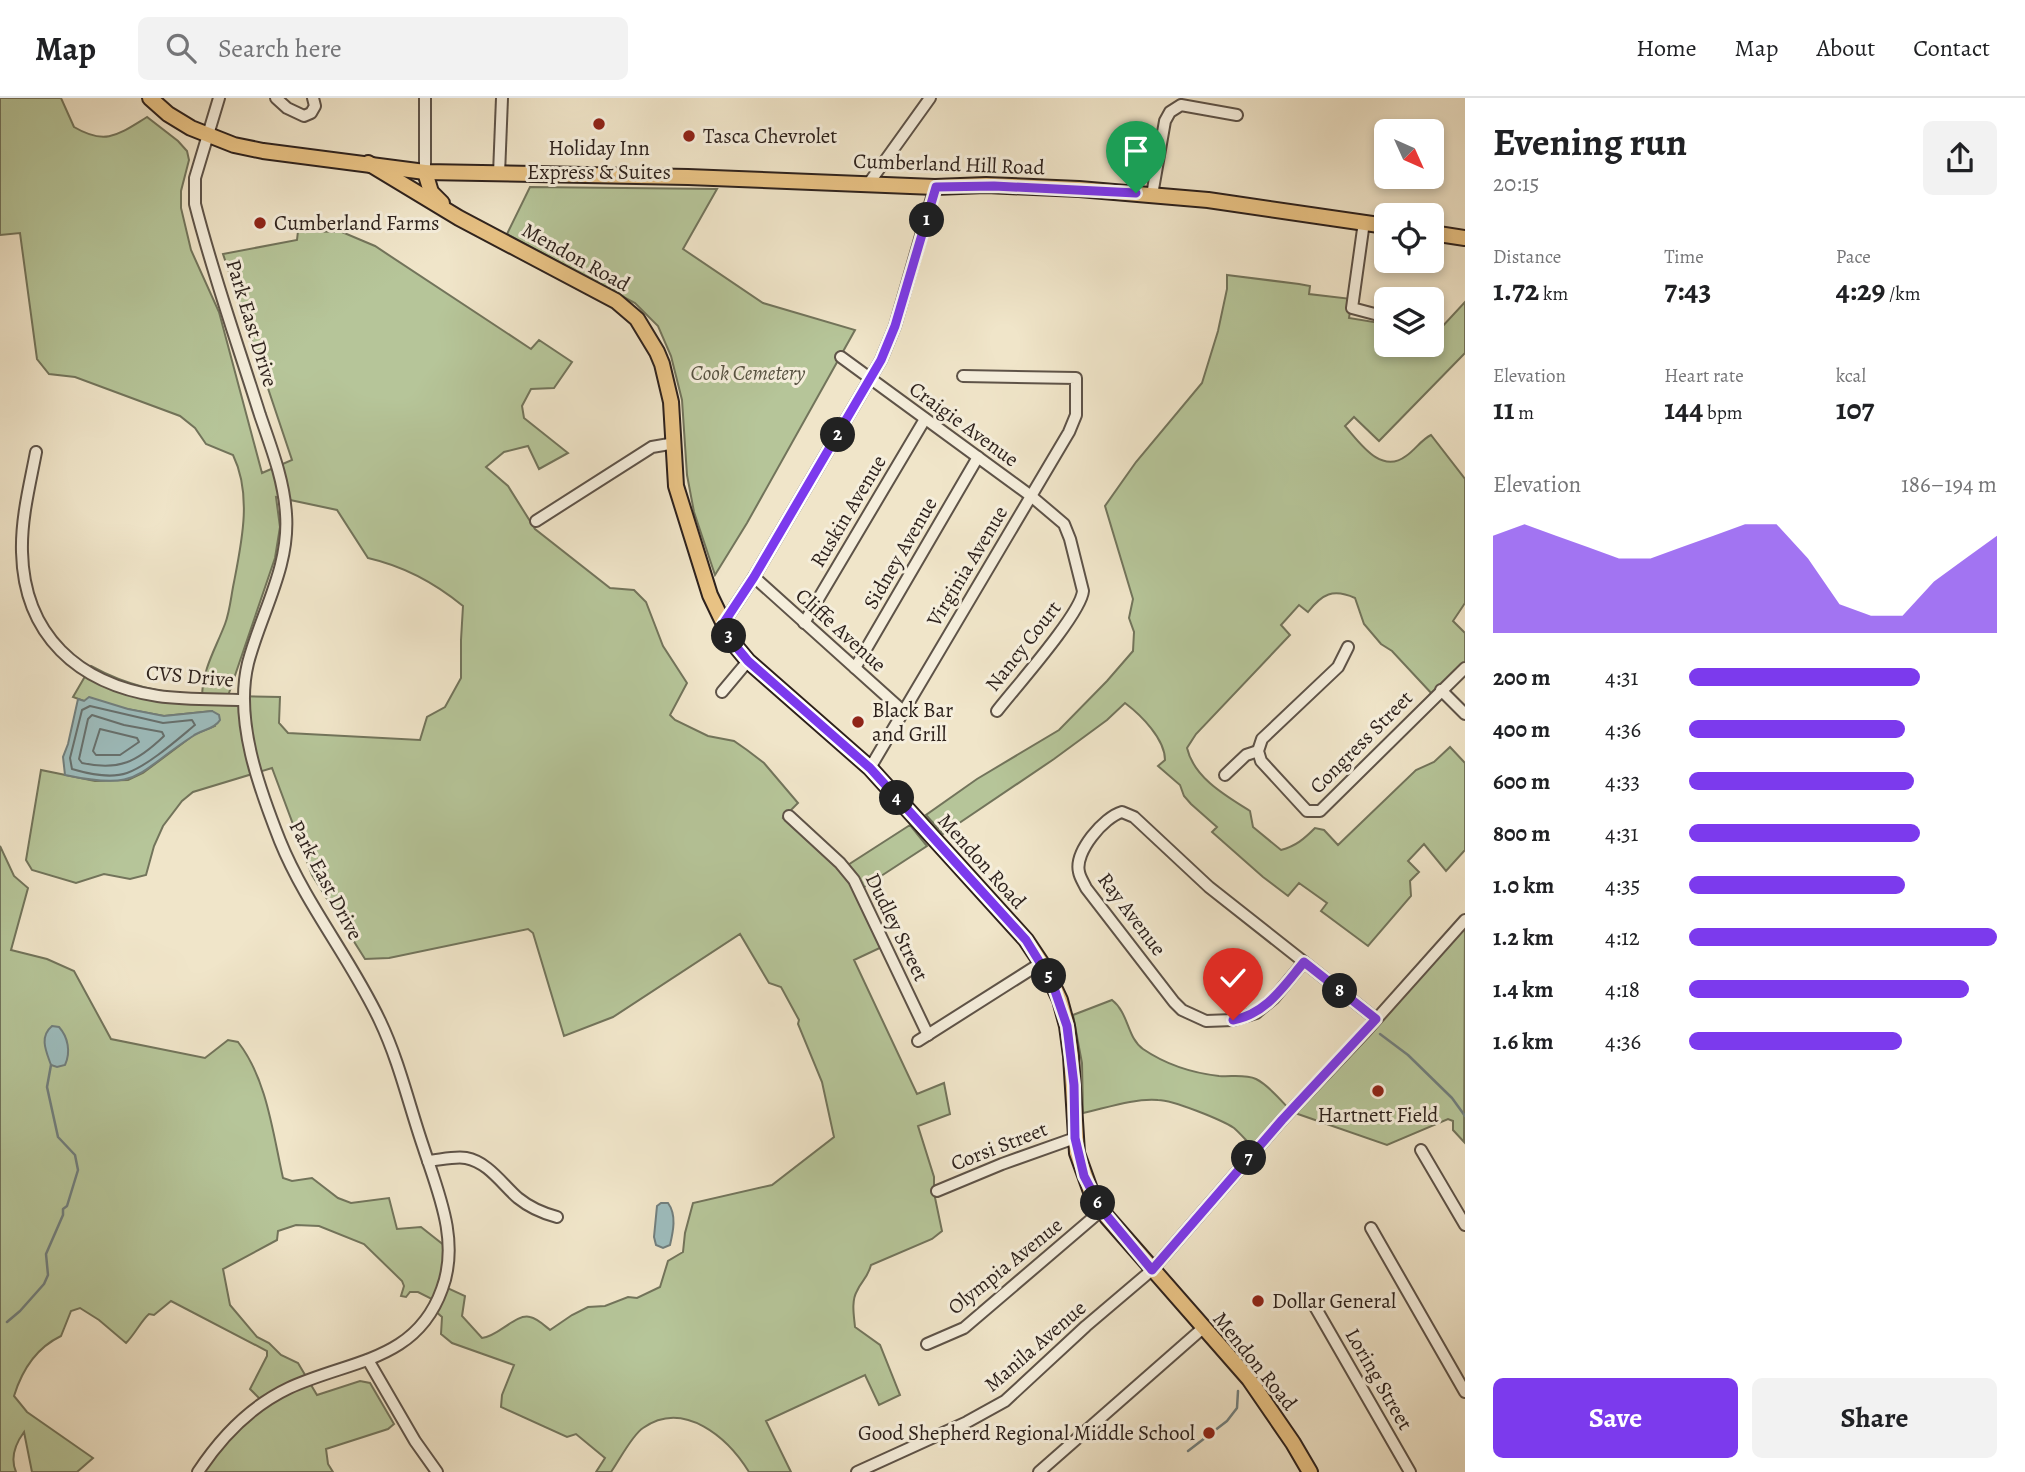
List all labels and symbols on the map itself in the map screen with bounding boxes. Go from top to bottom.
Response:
marker: Holiday Inn Express & Suites [591,116,607,132]
north arrow [1374,119,1444,189]
pin [1106,121,1166,193]
place label: Tasca Chevrolet [703,122,837,150]
marker: Tasca Chevrolet [681,128,697,144]
place label: Holiday Inn Express & Suites [527,134,671,186]
street label: Cumberland Hill Road [853,147,1046,181]
pin: 1 [909,202,944,238]
place label: Cumberland Farms [274,209,440,237]
marker: Cumberland Farms [252,215,268,231]
street label: Mendon Road [517,216,636,299]
street label: Park East Drive [219,256,285,390]
park label: Cook Cemetery [690,359,806,387]
street label: Craigie Avenue [904,375,1024,473]
pin: 2 [820,418,856,452]
street label: Ruskin Avenue [803,450,893,572]
street label: Sidney Avenue [857,492,943,614]
street label: Virginia Avenue [919,500,1014,632]
street label: Cliffe Avenue [790,582,892,678]
street label: Nancy Court [979,595,1067,697]
pin: 3 [712,618,746,654]
street label: CVS Drive [145,658,235,694]
street label: Congress Street [1303,684,1419,800]
place label: Black Bar and Grill [872,696,953,748]
marker: Black Bar and Grill [850,714,866,730]
pin: 4 [880,780,914,816]
street label: Mendon Road [932,807,1033,915]
street label: Park East Drive [283,815,369,945]
street label: Ray Avenue [1091,866,1173,962]
street label: Dudley Street [859,868,935,986]
pin [1203,948,1263,1020]
pin: 5 [1032,958,1066,994]
pin: 8 [1322,974,1358,1008]
marker: Hartnett Field [1370,1083,1386,1099]
place label: Hartnett Field [1317,1101,1439,1129]
street label: Corsi Street [947,1115,1051,1177]
pin: 7 [1232,1140,1266,1176]
pin: 6 [1080,1186,1116,1220]
street label: Olympia Avenue [942,1211,1068,1321]
place label: Dollar General [1272,1287,1396,1315]
marker: Dollar General [1250,1293,1266,1309]
street label: Manila Avenue [978,1294,1092,1398]
street label: Mendon Road [1207,1306,1304,1417]
street label: Loring Street [1339,1323,1419,1435]
place label: Good Shepherd Regional Middle School [858,1419,1195,1447]
marker: Good Shepherd Regional Middle School [1201,1425,1217,1441]

